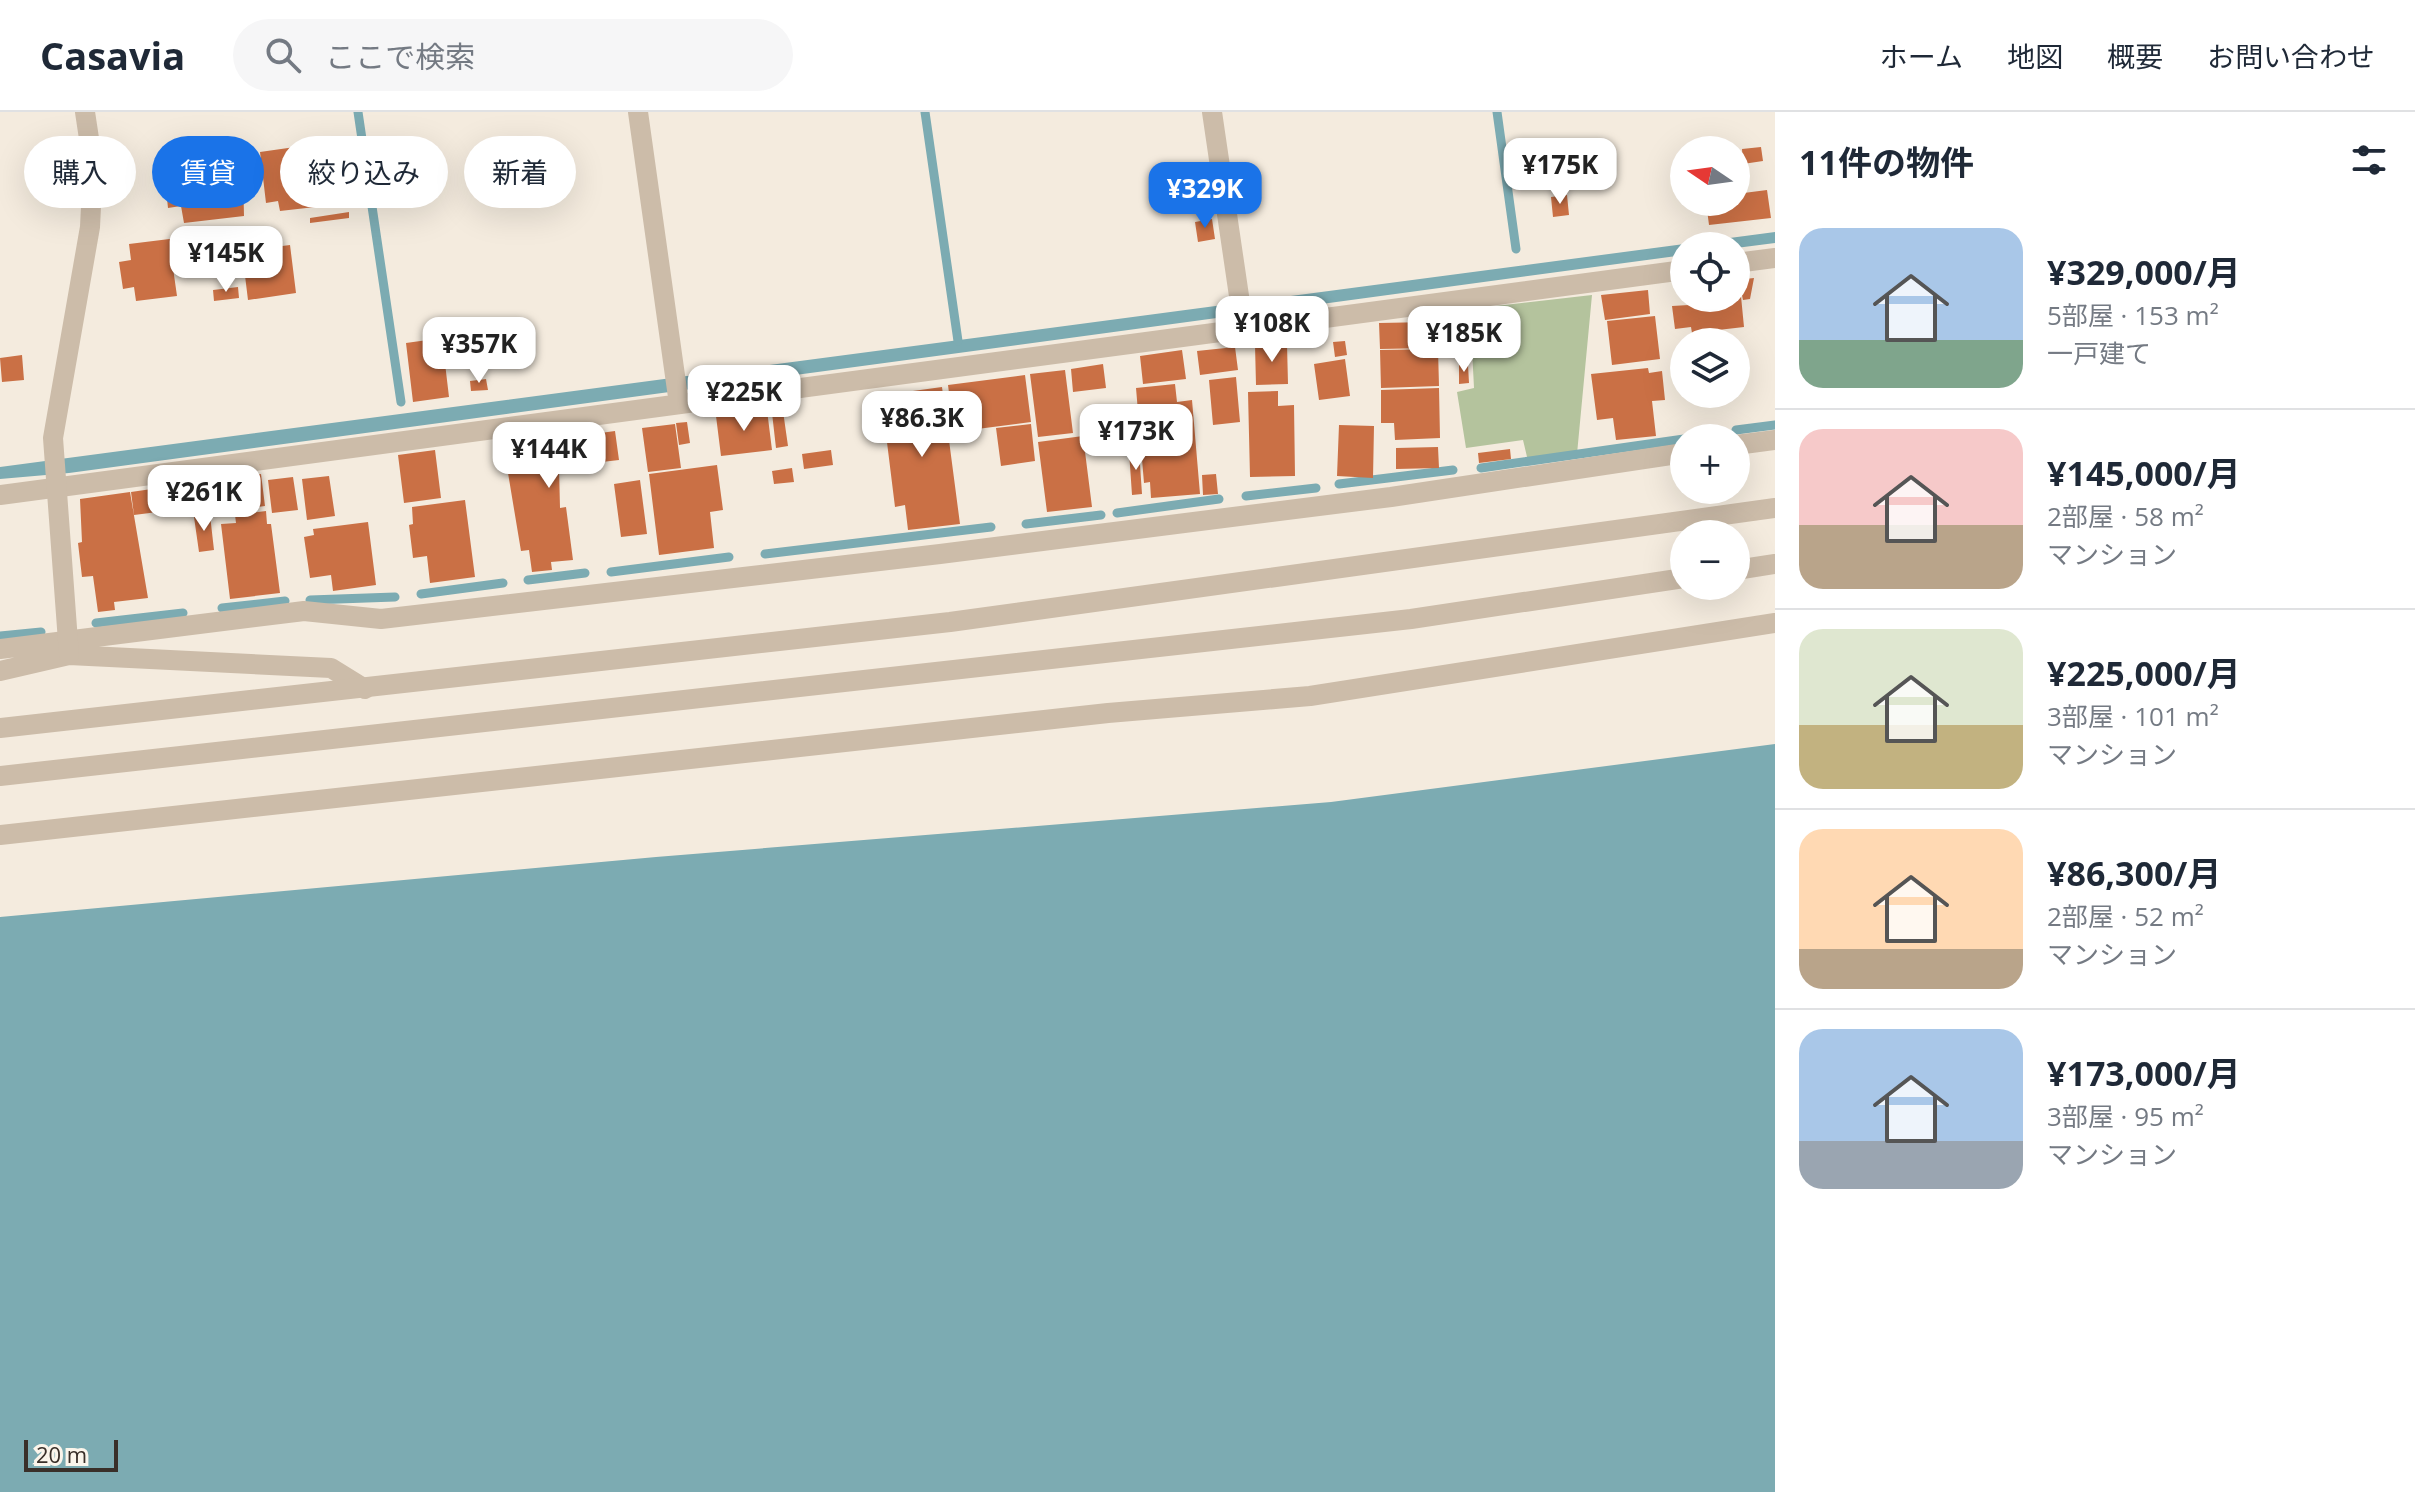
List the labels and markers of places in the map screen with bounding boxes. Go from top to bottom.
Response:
pin: ¥175K [1504,138,1616,206]
pin: ¥329K [1149,162,1261,230]
pin: ¥145K [170,226,282,294]
pin: ¥108K [1216,296,1328,364]
pin: ¥185K [1408,306,1520,374]
pin: ¥357K [423,317,535,385]
pin: ¥225K [688,365,800,433]
pin: ¥86.3K [857,391,987,459]
pin: ¥173K [1080,404,1192,472]
pin: ¥144K [493,422,605,490]
pin: ¥261K [148,465,260,533]

